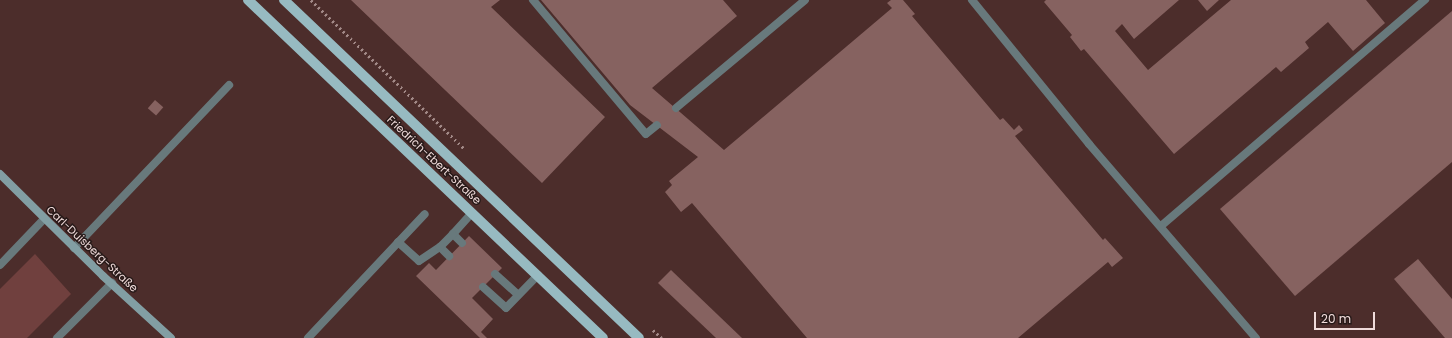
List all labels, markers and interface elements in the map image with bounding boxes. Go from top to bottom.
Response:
street label: Friedrich-Ebert-Straße [384,113,484,207]
street label: Carl-Duisberg-Straße [44,203,140,295]
scale bar [1316,304,1377,330]
text: 20 m [1321,310,1351,327]

